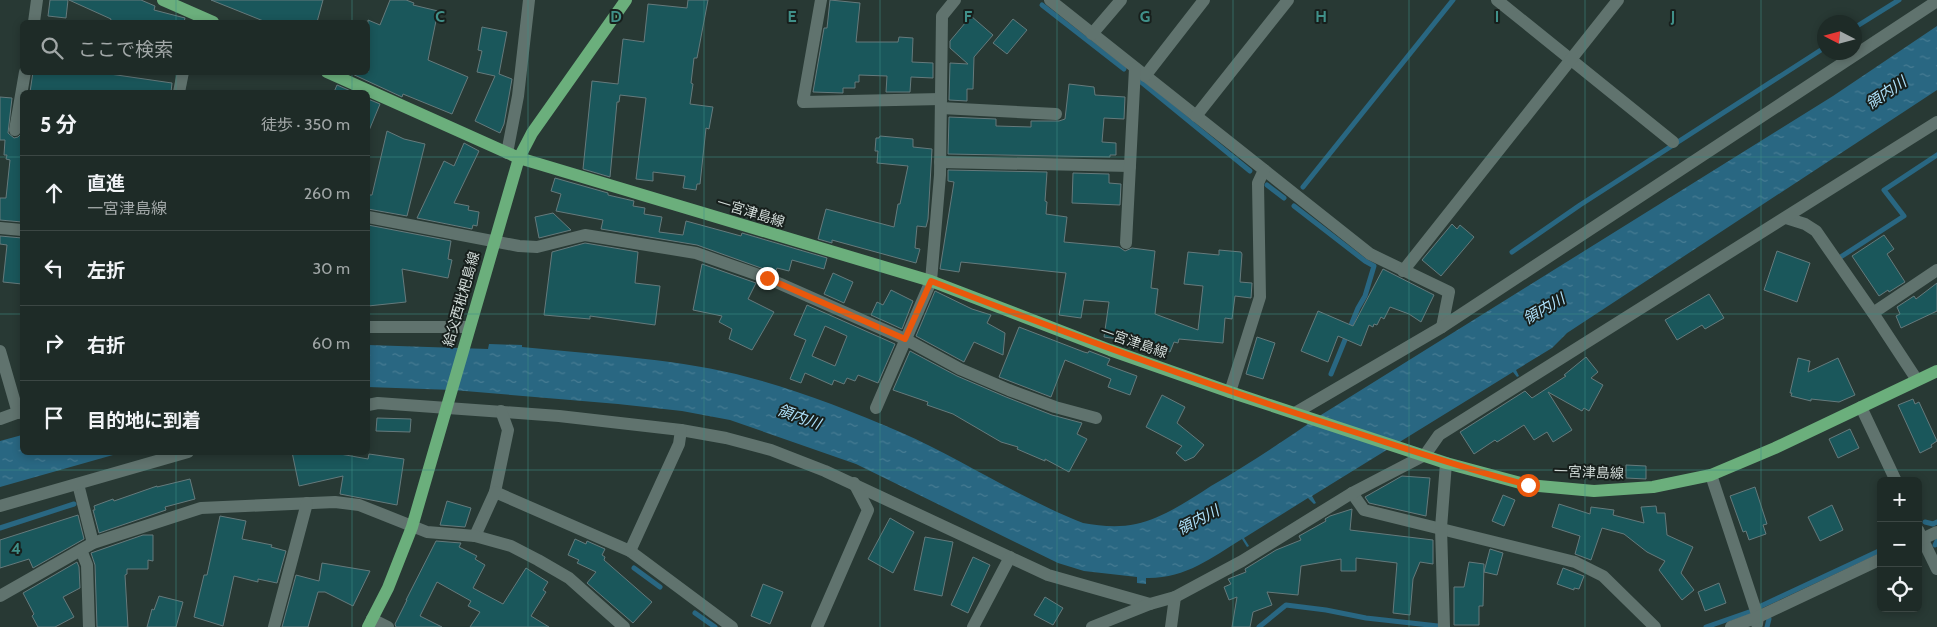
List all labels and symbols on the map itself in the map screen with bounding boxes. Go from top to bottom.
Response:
text: C [435,7,445,26]
text: D [610,7,622,26]
text: E [787,7,797,26]
text: F [964,7,973,26]
text: G [1140,7,1150,26]
text: H [1315,7,1327,26]
text: I [1495,7,1499,26]
text: J [1670,7,1675,26]
north arrow [1817,15,1862,60]
water label: 領内川 [1862,72,1911,113]
street label: 一宮津島線 [715,193,787,231]
street label: 給父西枇杷島線 [439,249,483,349]
route end [756,267,779,290]
water label: 領内川 [1520,289,1570,328]
street label: 一宮津島線 [1098,322,1170,362]
water label: 領内川 [775,401,825,434]
street label: 一宮津島線 [1554,462,1624,482]
route start [1517,474,1540,497]
water label: 領内川 [1174,501,1224,539]
text: 4 [11,539,21,558]

